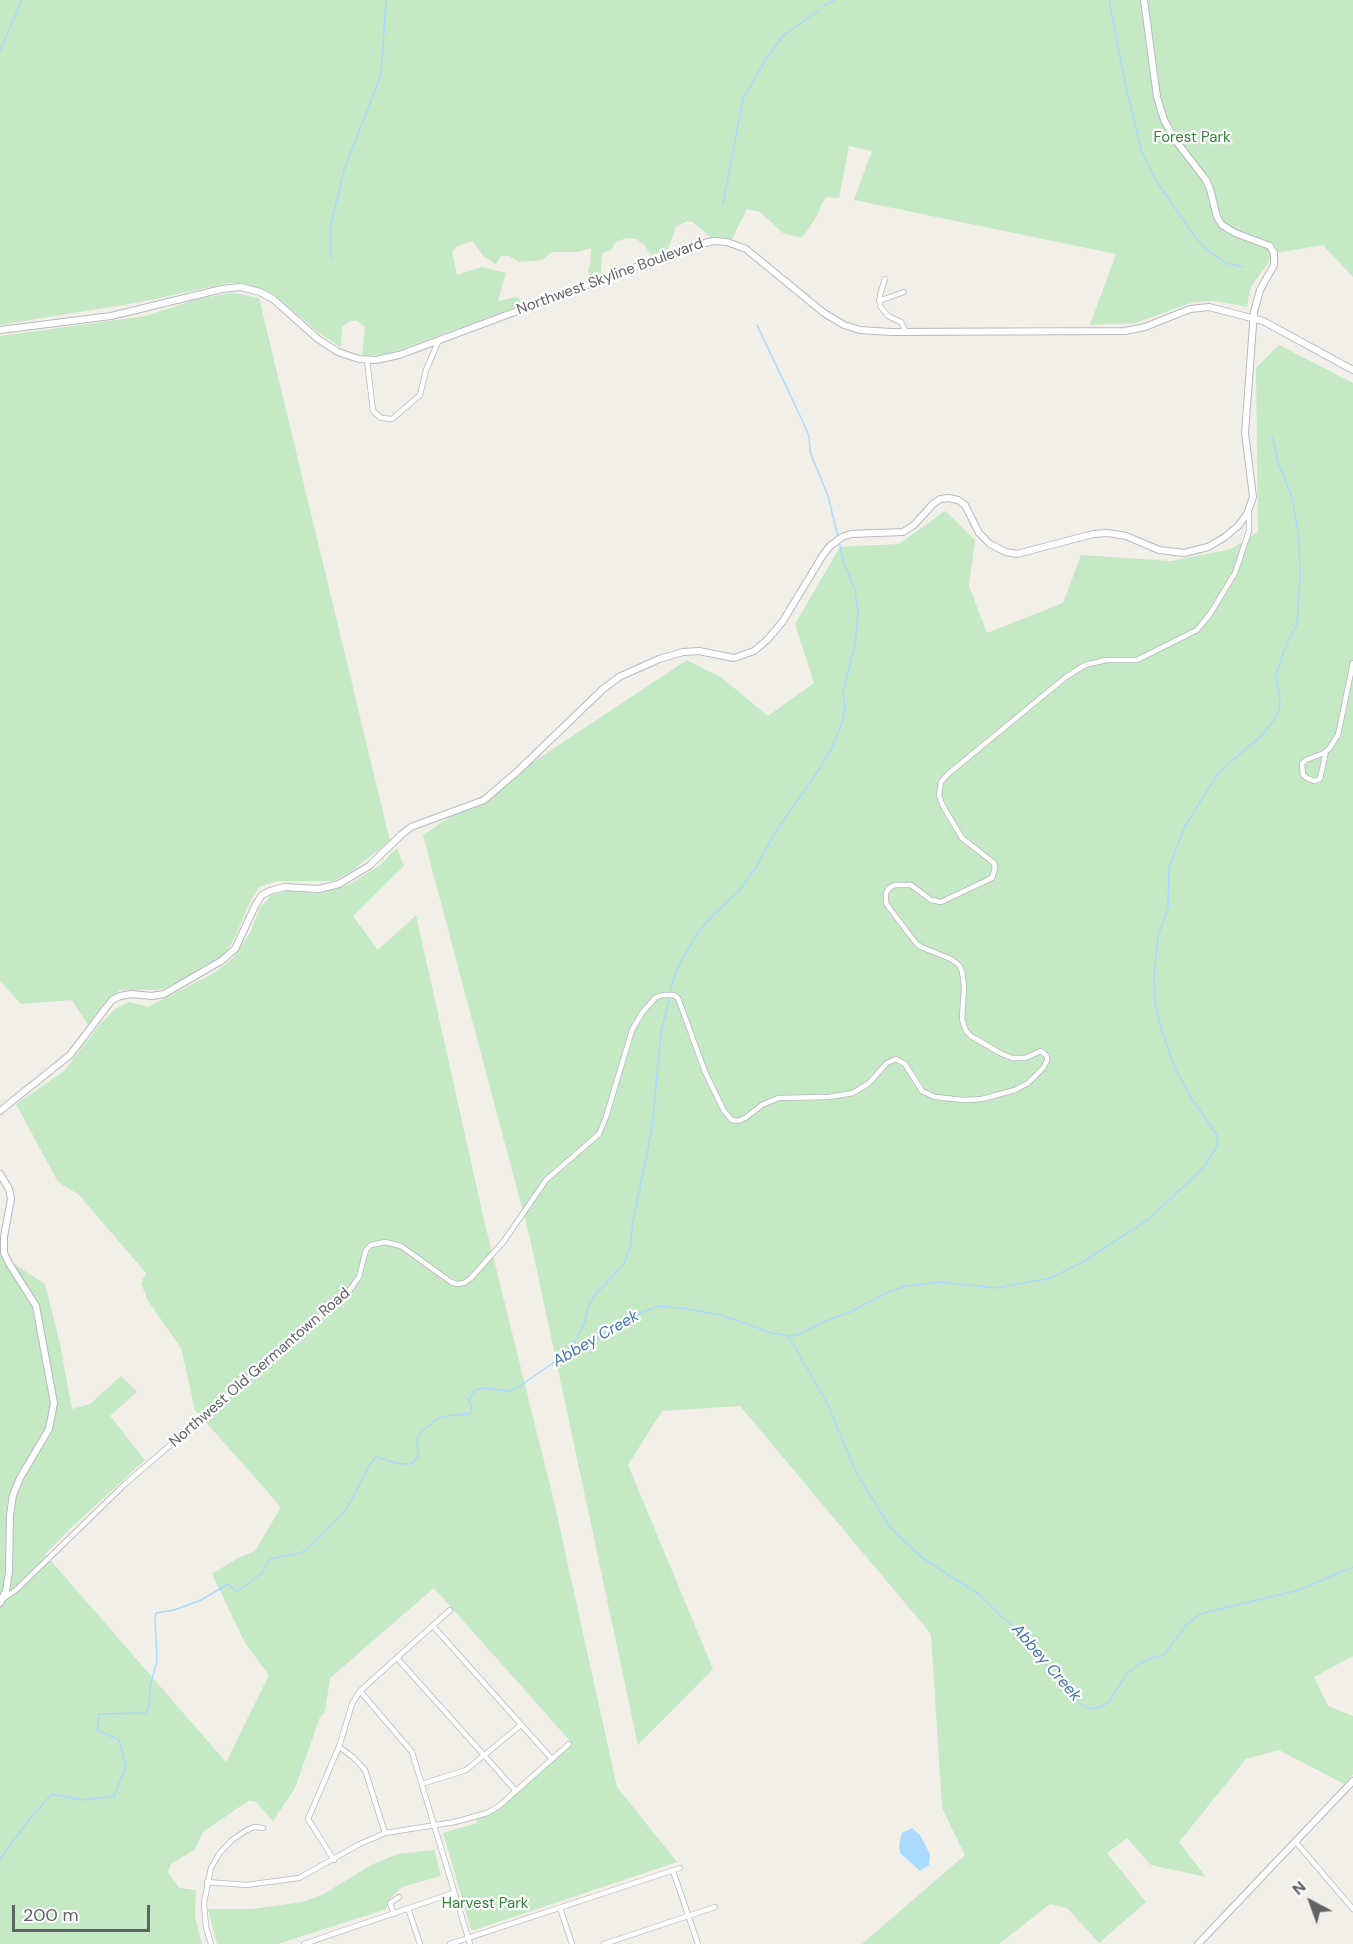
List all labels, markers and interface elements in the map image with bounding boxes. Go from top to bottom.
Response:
park label: Forest Park [1153,129,1231,147]
street label: Northwest Skyline Boulevard [514,235,706,319]
street label: Northwest Old Germantown Road [166,1285,354,1451]
water label: Abbey Creek [549,1307,643,1371]
water label: Abbey Creek [1007,1620,1085,1706]
north arrow [1281,1872,1341,1932]
text: N [1288,1876,1310,1900]
scale bar [15,1893,153,1931]
park label: Harvest Park [442,1895,528,1913]
text: 200 m [23,1903,79,1927]

